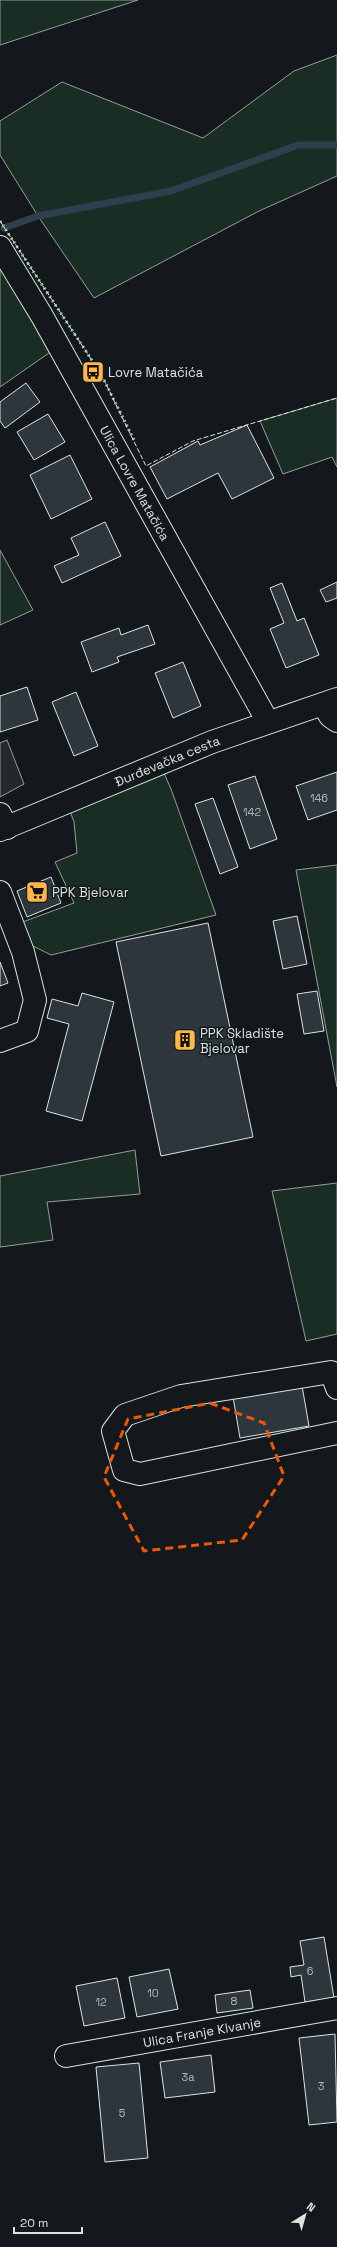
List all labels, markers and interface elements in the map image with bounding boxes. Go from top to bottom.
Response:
bus stop icon: Lovre Matačića [80,359,106,385]
place label: Lovre Matačića [108,364,204,381]
street label: Ulica Lovre Matačića [96,423,174,544]
street label: Đurđevačka cesta [112,732,223,790]
house number: 146 [310,791,328,805]
house number: 142 [243,805,261,819]
supermarket icon: PPK Bjelovar [24,879,50,905]
place label: PPK Bjelovar [52,884,129,901]
place label: PPK Skladište Bjelovar [200,1025,284,1057]
building icon: PPK Skladište Bjelovar [172,1027,198,1053]
house number: 6 [307,1964,314,1978]
house number: 10 [147,1986,159,2000]
house number: 8 [231,1994,238,2008]
house number: 12 [95,1995,107,2009]
street label: Ulica Franje Klvanje [142,2014,262,2051]
house number: 3a [182,2070,195,2084]
house number: 3 [318,2079,325,2093]
house number: 5 [119,2106,126,2120]
north arrow [285,2195,325,2235]
text: N [304,2199,318,2215]
scale bar [14,2209,82,2235]
text: 20 m [20,2215,48,2231]

